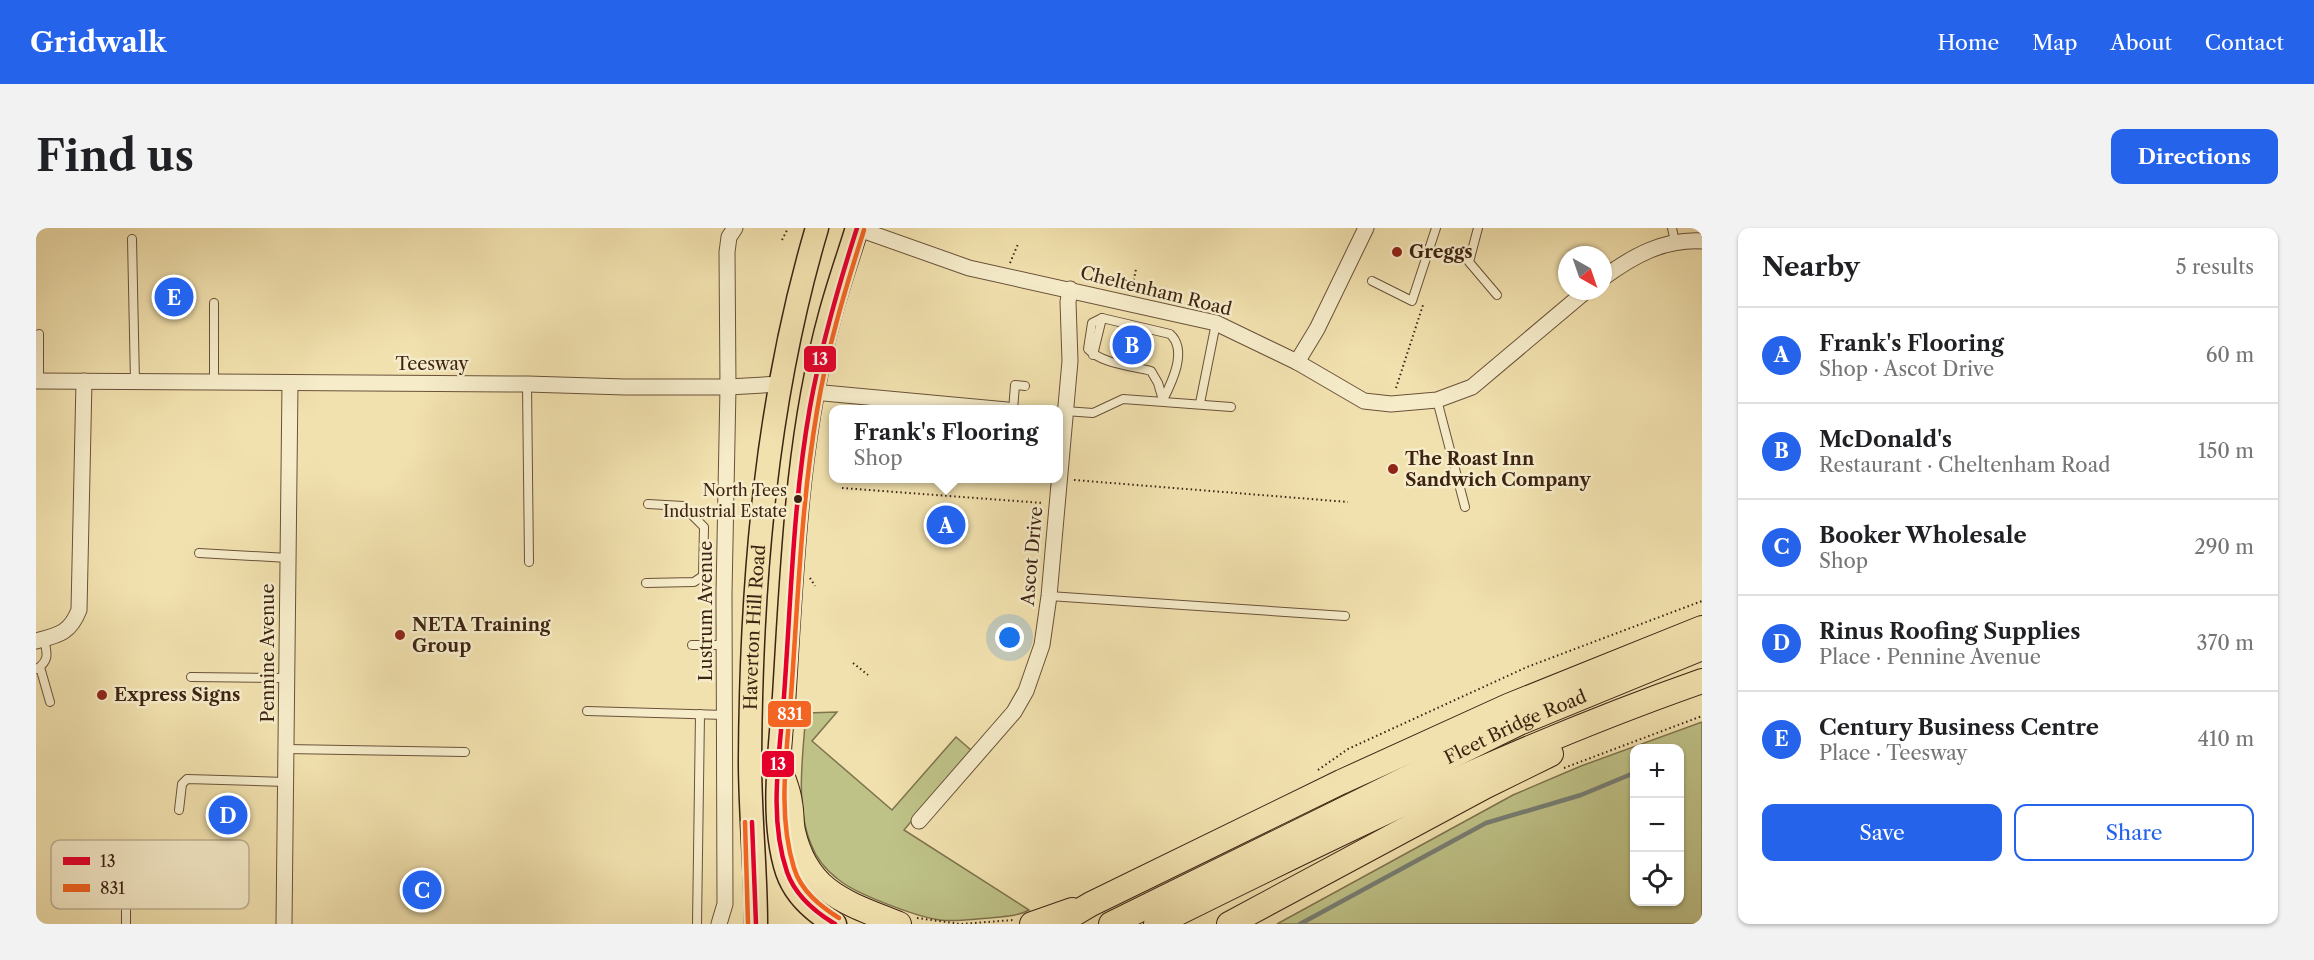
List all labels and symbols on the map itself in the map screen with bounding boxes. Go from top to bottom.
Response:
place label: Greggs [1409,241,1473,263]
marker: Greggs [1390,245,1404,259]
north arrow [1558,246,1612,300]
street label: Cheltenham Road [1078,262,1234,320]
pin: E [154,274,194,320]
pin: B [1112,322,1152,368]
line badge: 13 [803,345,837,373]
text: 13 [812,349,828,369]
street label: Teesway [395,353,470,375]
place label: The Roast Inn Sandwich Company [1405,448,1592,491]
marker: The Roast Inn Sandwich Company [1386,462,1400,476]
place label: North Tees Industrial Estate [663,480,787,521]
marker: North Tees Industrial Estate [792,493,804,505]
pin: A [926,502,966,548]
street label: Ascot Drive [1017,505,1047,608]
street label: Lustrum Avenue [695,541,717,681]
street label: Haverton Hill Road [740,544,770,710]
street label: Pennine Avenue [257,584,279,722]
place label: NETA Training Group [412,614,551,657]
your location [995,623,1024,652]
marker: NETA Training Group [393,628,407,642]
place label: Express Signs [114,684,240,706]
street label: Fleet Bridge Road [1441,685,1590,769]
marker: Express Signs [95,688,109,702]
line badge: 831 [767,700,812,728]
text: 831 [777,704,804,724]
line badge: 13 [761,750,795,778]
text: 13 [770,754,786,774]
pin: D [208,792,248,838]
legend [51,840,249,909]
text: 13 [100,851,116,871]
pin: C [402,868,442,912]
text: 831 [100,878,125,898]

